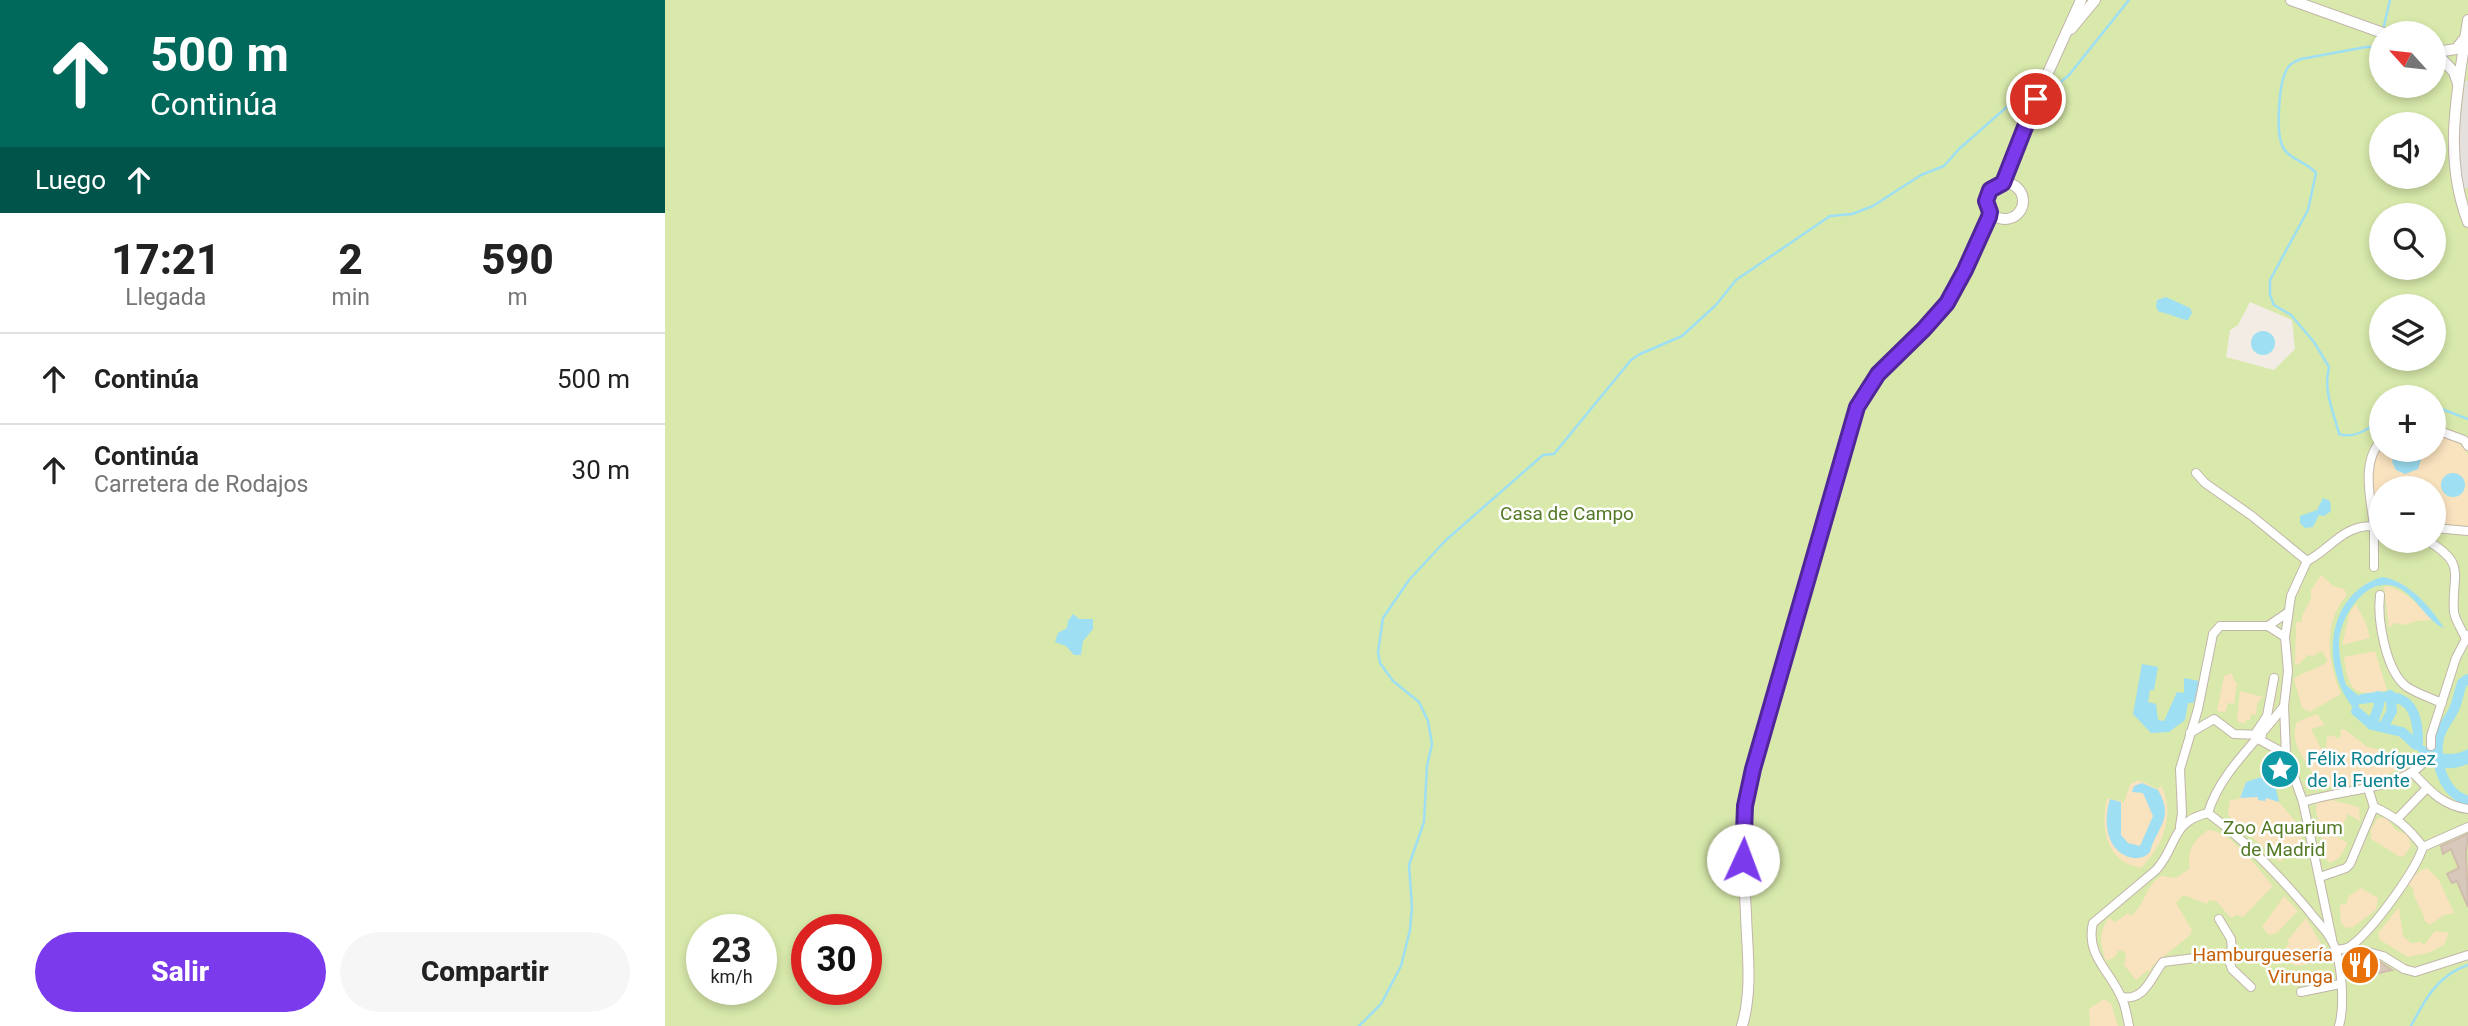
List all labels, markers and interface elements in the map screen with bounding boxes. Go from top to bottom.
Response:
north arrow [2369,21,2447,98]
map controls [2369,21,2446,553]
text: 500 m [150,26,289,83]
icon: ahead [35,28,126,119]
pin [2006,69,2066,129]
icon: arrive [2017,80,2055,118]
text: Continúa [150,85,278,123]
button: sound [2369,112,2446,189]
icon: ahead [120,161,158,199]
text: Luego [35,165,106,195]
button: search [2369,203,2446,280]
text: 17:21 [111,235,220,284]
text: 2 [339,235,363,284]
text: 590 [481,235,554,284]
text: Llegada [125,284,206,311]
text: min [331,284,370,311]
text: m [507,284,528,311]
button: layers [2369,294,2446,371]
icon: ahead [35,360,73,398]
text: Continúa [94,364,199,394]
text: 500 m [557,364,630,394]
button: + [2369,385,2446,462]
text: Continúa [94,441,199,471]
icon: ahead [35,451,73,489]
text: 30 m [572,455,630,485]
text: Carretera de Rodajos [94,471,308,498]
button: − [2369,476,2446,553]
park label: Casa de Campo [1500,502,1634,525]
place label: Félix Rodríguez de la Fuente [2307,747,2436,792]
place icon: Félix Rodríguez de la Fuente [2259,748,2301,790]
park label: Zoo Aquarium de Madrid [2223,816,2343,861]
position arrow [1706,823,1780,897]
speed limit sign: 30 [791,914,882,1005]
text: 23 [711,930,752,971]
button: Salir [35,932,326,1012]
button: Compartir [340,932,630,1012]
place label: Hamburguesería Virunga [2192,943,2333,988]
restaurant icon: Hamburguesería Virunga [2339,944,2381,986]
text: km/h [710,966,753,987]

